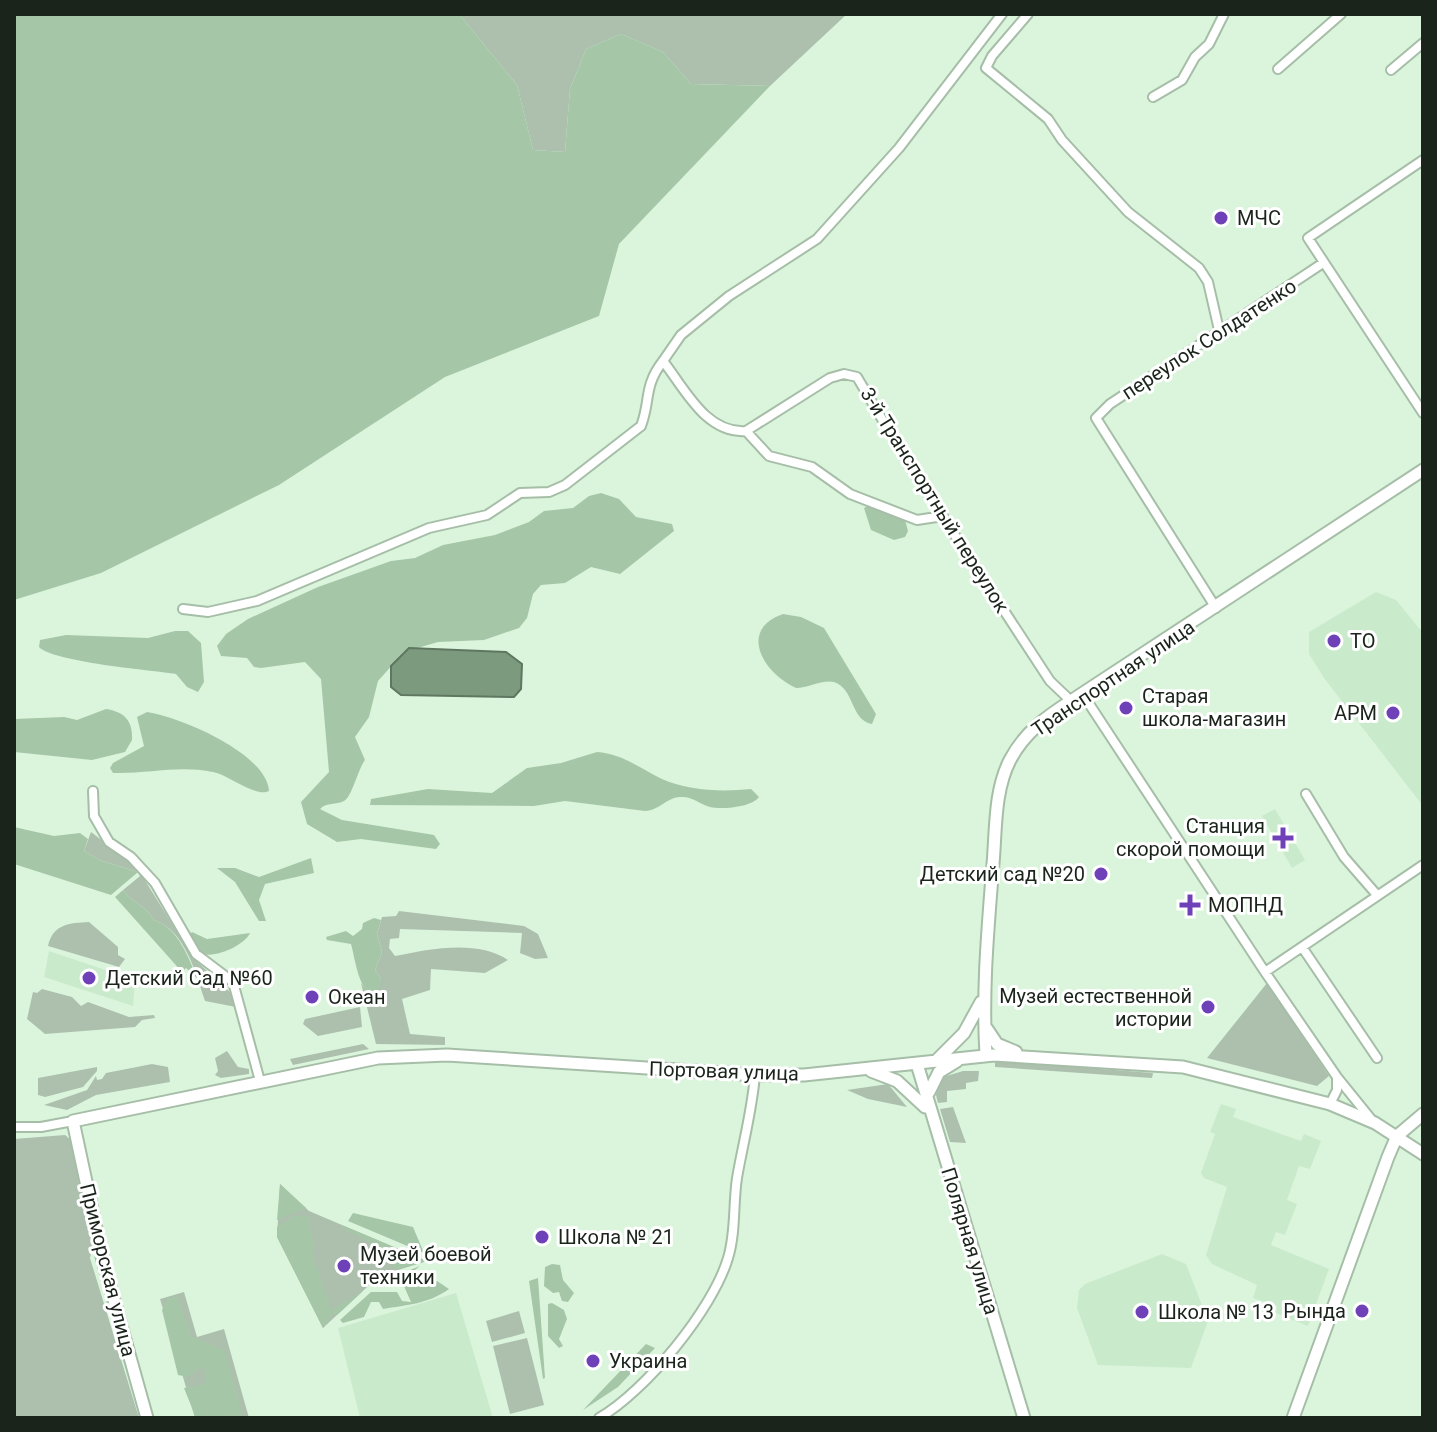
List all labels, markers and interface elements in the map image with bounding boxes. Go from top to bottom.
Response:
place label: МЧС [1237,206,1281,230]
marker: МЧС [1212,209,1230,227]
street label: переулок Солдатенко [1117,274,1301,404]
street label: 3-й Транспортный переулок [856,383,1014,617]
street label: Транспортная улица [1027,615,1199,741]
place label: ТО [1350,629,1375,653]
marker: ТО [1325,632,1343,650]
place label: Старая школа-магазин [1142,684,1286,731]
marker: Старая школа-магазин [1117,699,1135,717]
place label: АРМ [1334,701,1377,725]
marker: АРМ [1384,704,1402,722]
place label: Станция скорой помощи [1116,814,1265,861]
marker: Станция скорой помощи [1272,827,1294,849]
place label: Детский сад №20 [920,862,1085,886]
marker: Детский сад №20 [1092,865,1110,883]
place label: МОПНД [1208,893,1283,917]
marker: МОПНД [1179,894,1201,916]
place label: Детский Сад №60 [105,966,273,990]
marker: Детский Сад №60 [80,969,98,987]
place label: Музей естественной истории [999,984,1192,1031]
place label: Океан [328,985,385,1009]
marker: Океан [303,988,321,1006]
marker: Музей естественной истории [1199,998,1217,1016]
street label: Портовая улица [649,1056,799,1086]
street label: Полярная улица [936,1165,1004,1317]
street label: Приморская улица [75,1181,141,1359]
place label: Школа № 21 [558,1225,674,1249]
marker: Школа № 21 [533,1228,551,1246]
place label: Музей боевой техники [360,1242,492,1289]
marker: Музей боевой техники [335,1257,353,1275]
place label: Рында [1283,1299,1346,1323]
place label: Школа № 13 [1158,1300,1274,1324]
marker: Рында [1353,1302,1371,1320]
marker: Школа № 13 [1133,1303,1151,1321]
place label: Украина [609,1349,687,1373]
marker: Украина [584,1352,602,1370]

